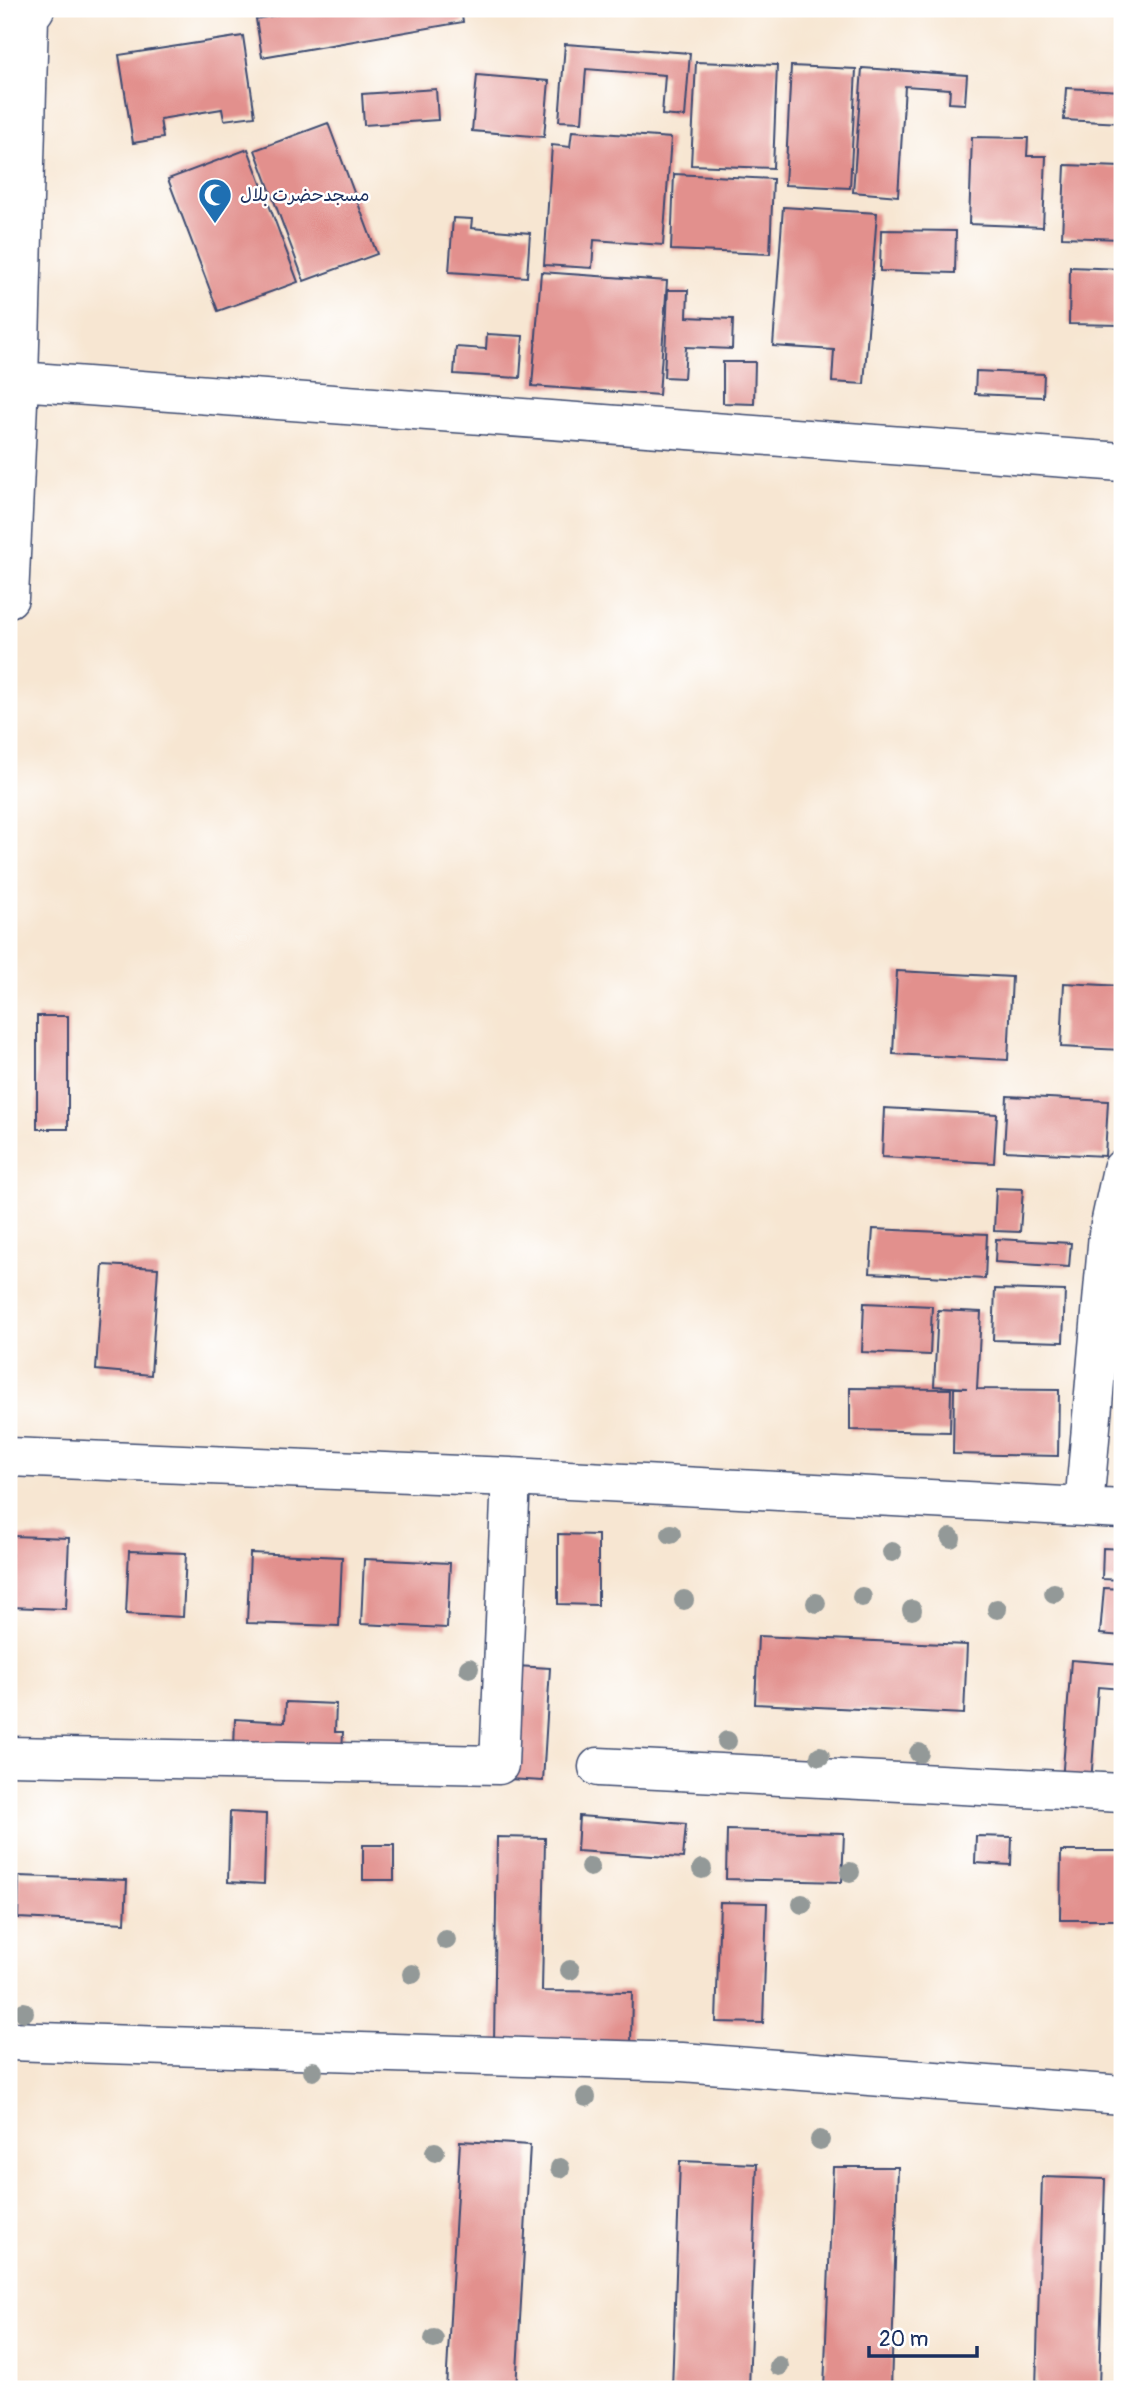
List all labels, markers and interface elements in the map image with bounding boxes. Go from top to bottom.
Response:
mosque icon: مسجدحضرت بلال [196,176,234,225]
place label: مسجدحضرت بلال [240,184,370,207]
scale bar [869,2314,977,2358]
text: 20 m [879,2326,928,2353]

